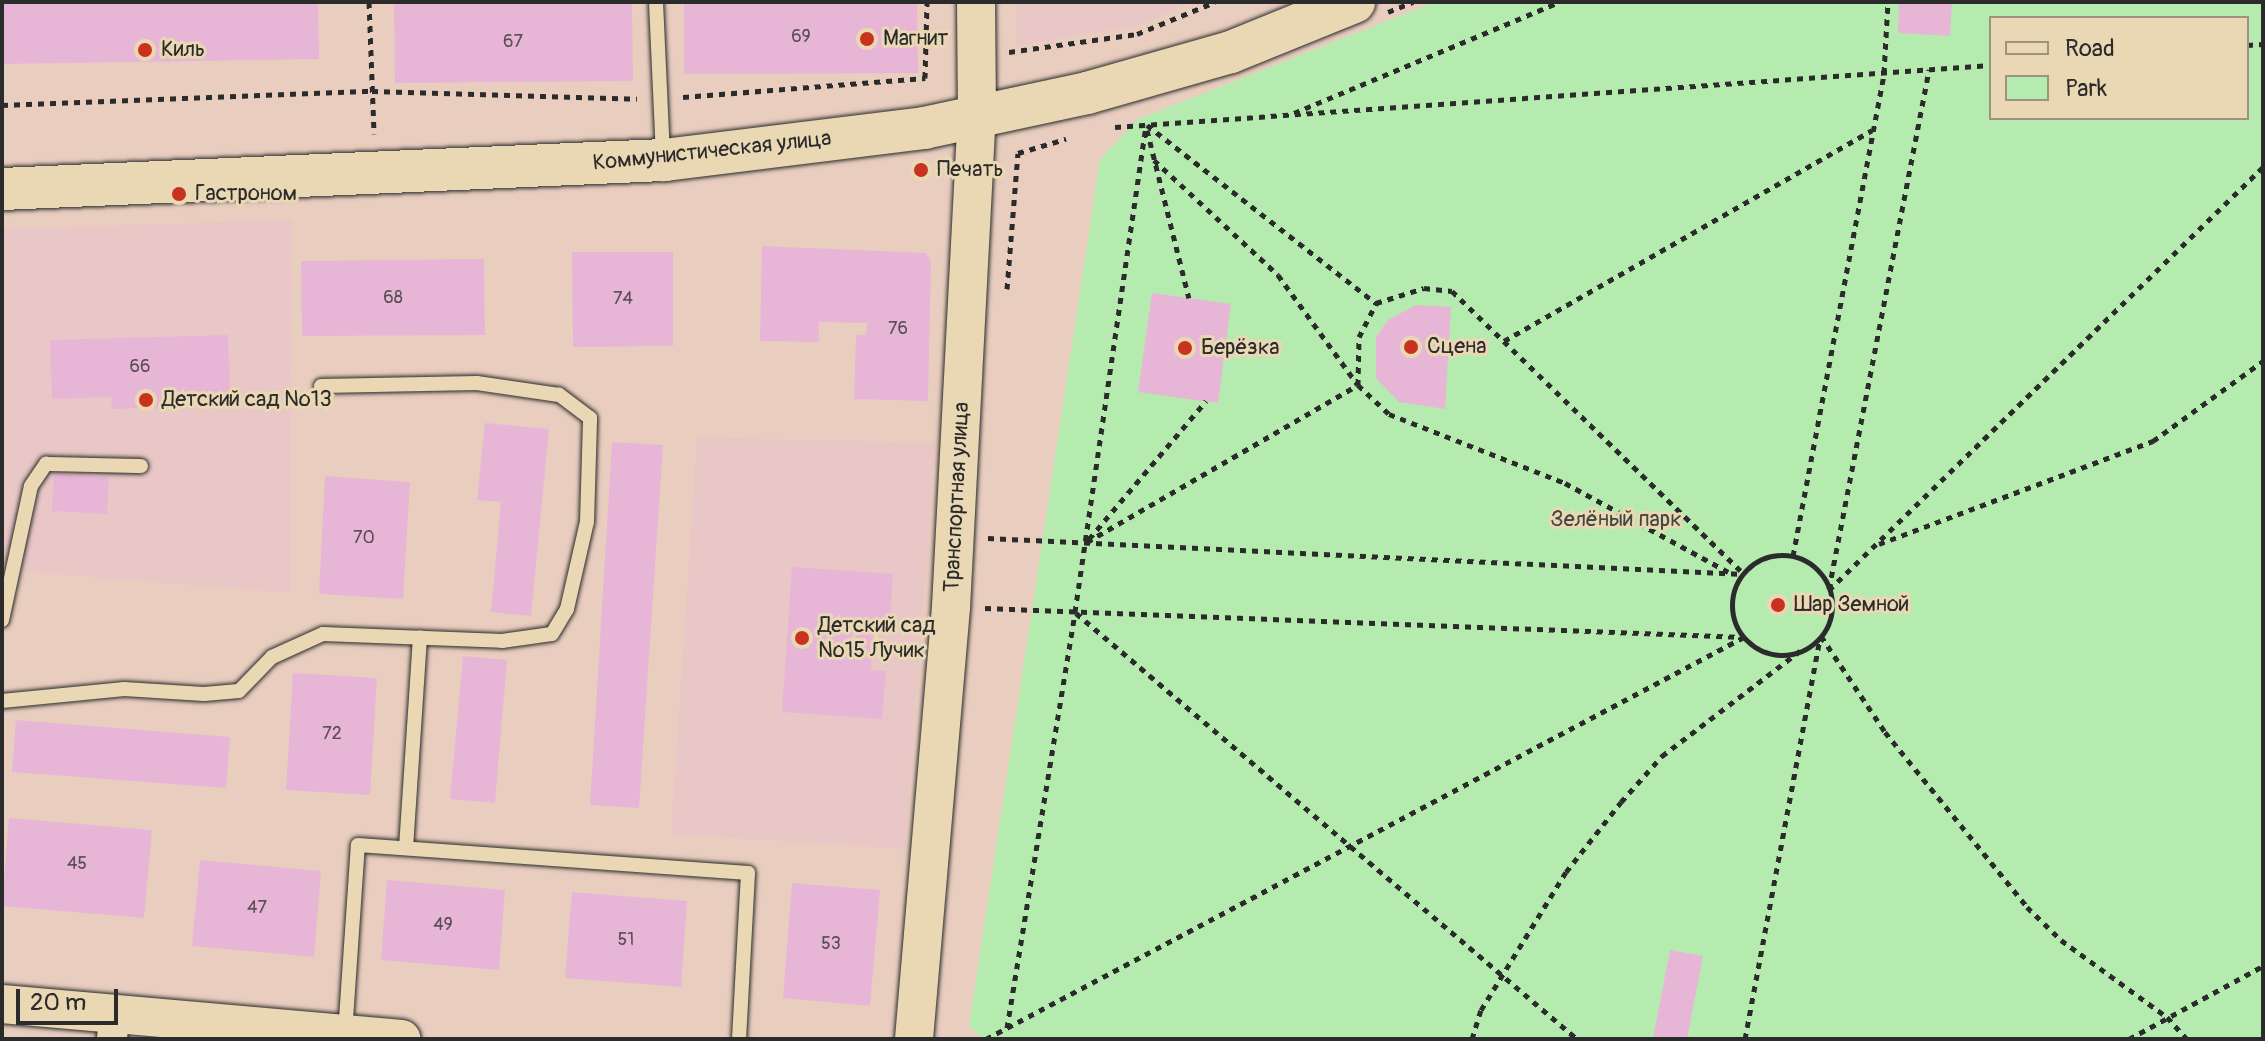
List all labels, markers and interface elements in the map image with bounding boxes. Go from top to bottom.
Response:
legend [1989,16,2249,120]
house number: 69 [791,26,811,48]
place label: Магнит [883,26,948,52]
marker: Магнит [858,30,876,48]
house number: 67 [503,31,523,53]
text: Road [2065,34,2115,63]
place label: Киль [161,37,205,63]
marker: Киль [136,41,154,59]
text: Park [2065,74,2107,103]
street label: Коммунистическая улица [591,125,833,177]
place label: Печать [937,157,1004,183]
marker: Печать [912,161,930,179]
place label: Гастроном [195,181,297,207]
marker: Гастроном [170,185,188,203]
house number: 68 [383,287,403,309]
house number: 74 [613,288,633,310]
house number: 76 [888,318,908,340]
place label: Сцена [1427,334,1486,360]
place label: Берёзка [1201,335,1279,361]
marker: Сцена [1402,338,1420,356]
marker: Берёзка [1176,339,1194,357]
house number: 66 [130,356,150,378]
place label: Детский сад №13 [162,387,332,413]
marker: Детский сад №13 [137,391,155,409]
street label: Транспортная улица [939,401,975,593]
park label: Зелёный парк [1550,507,1682,533]
house number: 70 [353,527,375,549]
place label: Шар Земной [1794,592,1909,618]
marker: Шар Земной [1769,596,1787,614]
place label: Детский сад №15 Лучик [818,612,935,664]
marker: Детский сад №15 Лучик [793,629,811,647]
house number: 72 [322,723,342,745]
house number: 45 [67,853,87,875]
house number: 47 [247,897,267,919]
house number: 49 [433,914,453,936]
house number: 51 [618,929,634,951]
house number: 53 [821,933,841,955]
scale bar [20,973,122,1023]
text: 20 m [30,988,86,1017]

